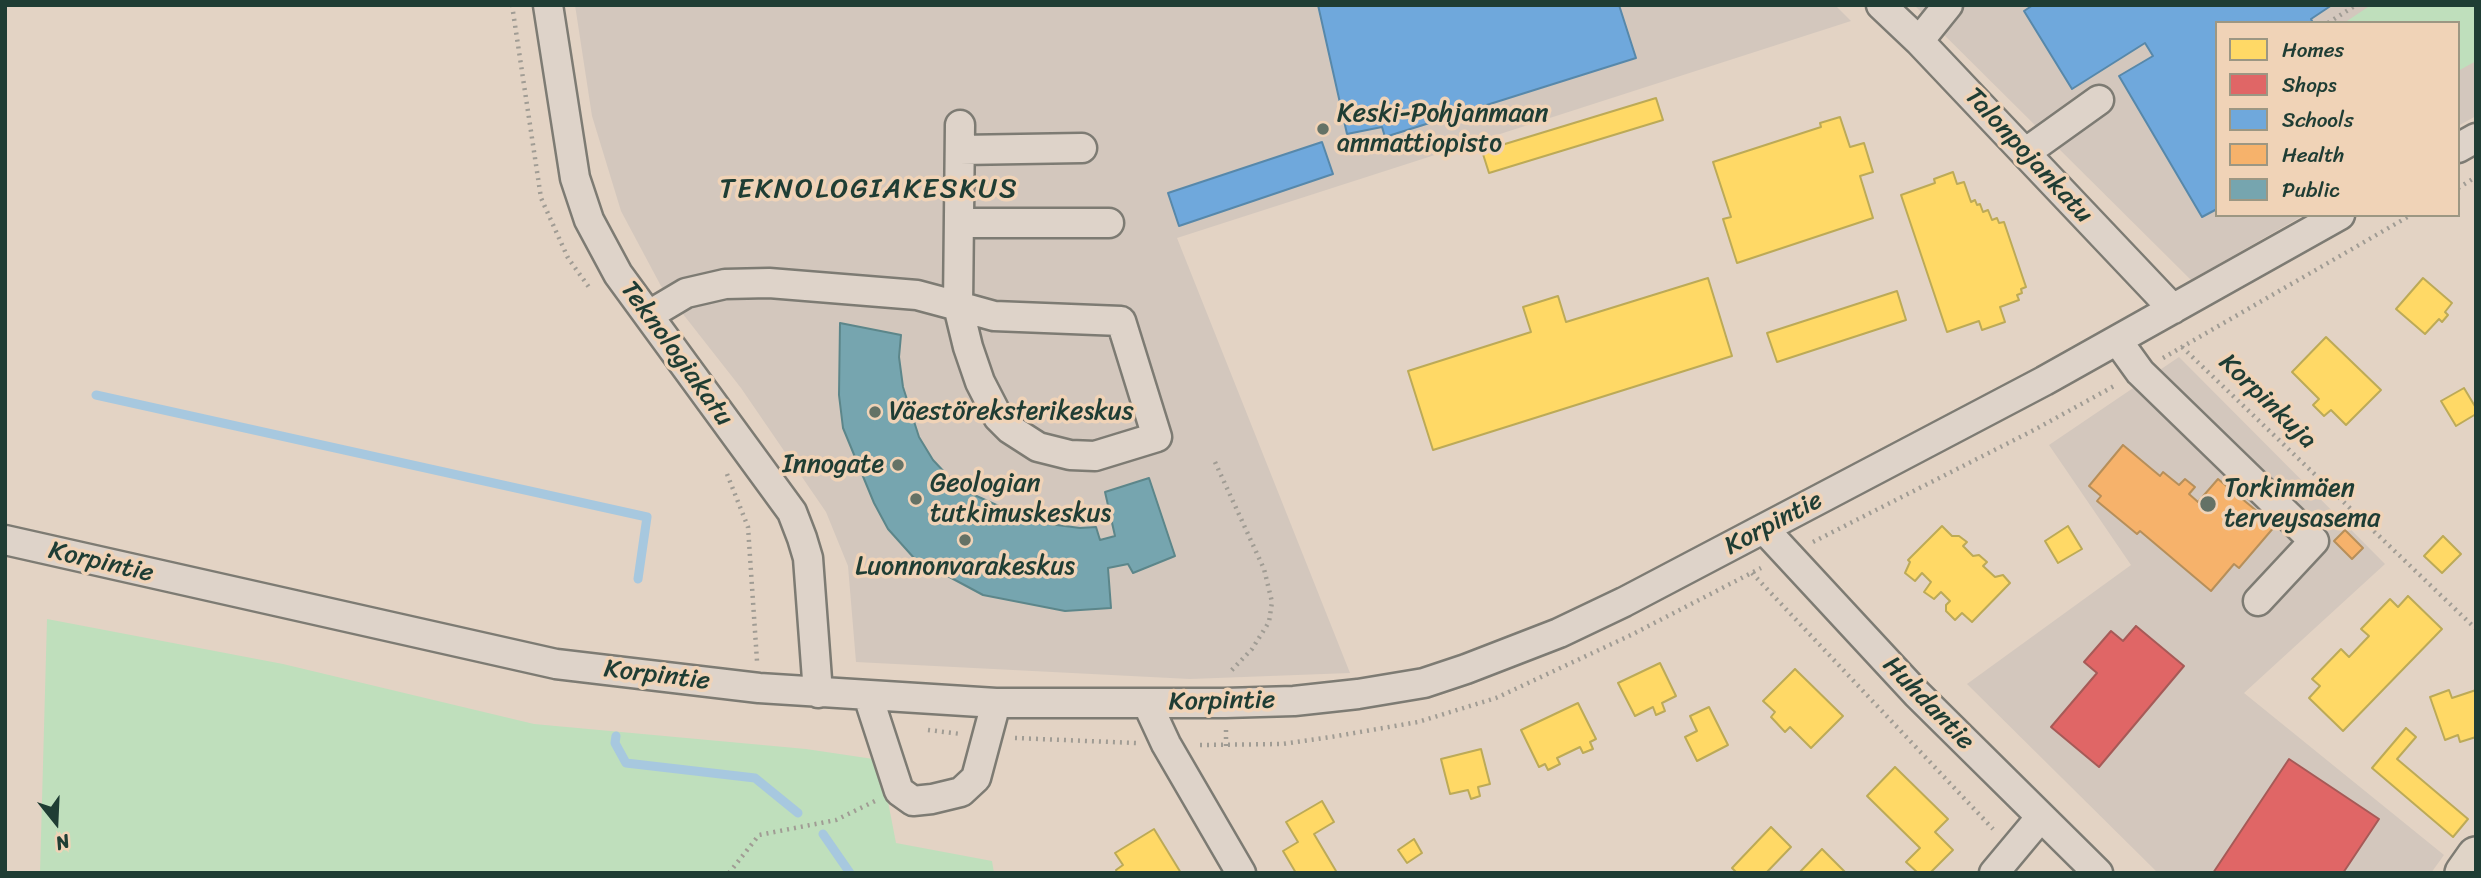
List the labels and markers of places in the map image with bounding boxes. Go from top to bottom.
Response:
place label: Keski-Pohjanmaan ammattiopisto [1337,98,1549,160]
marker: Keski-Pohjanmaan ammattiopisto [1315,121,1331,137]
place label: Väestöreksterikeskus [889,396,1134,428]
marker: Väestöreksterikeskus [867,404,883,420]
place label: Innogate [782,449,884,481]
marker: Innogate [890,457,906,473]
place label: Geologian tutkimuskeskus [930,468,1111,530]
place label: Torkinmäen terveysasema [2224,473,2380,534]
marker: Geologian tutkimuskeskus [908,491,924,507]
marker: Torkinmäen terveysasema [2198,494,2218,514]
marker: Luonnonvarakeskus [957,532,973,548]
place label: Luonnonvarakeskus [855,551,1075,583]

